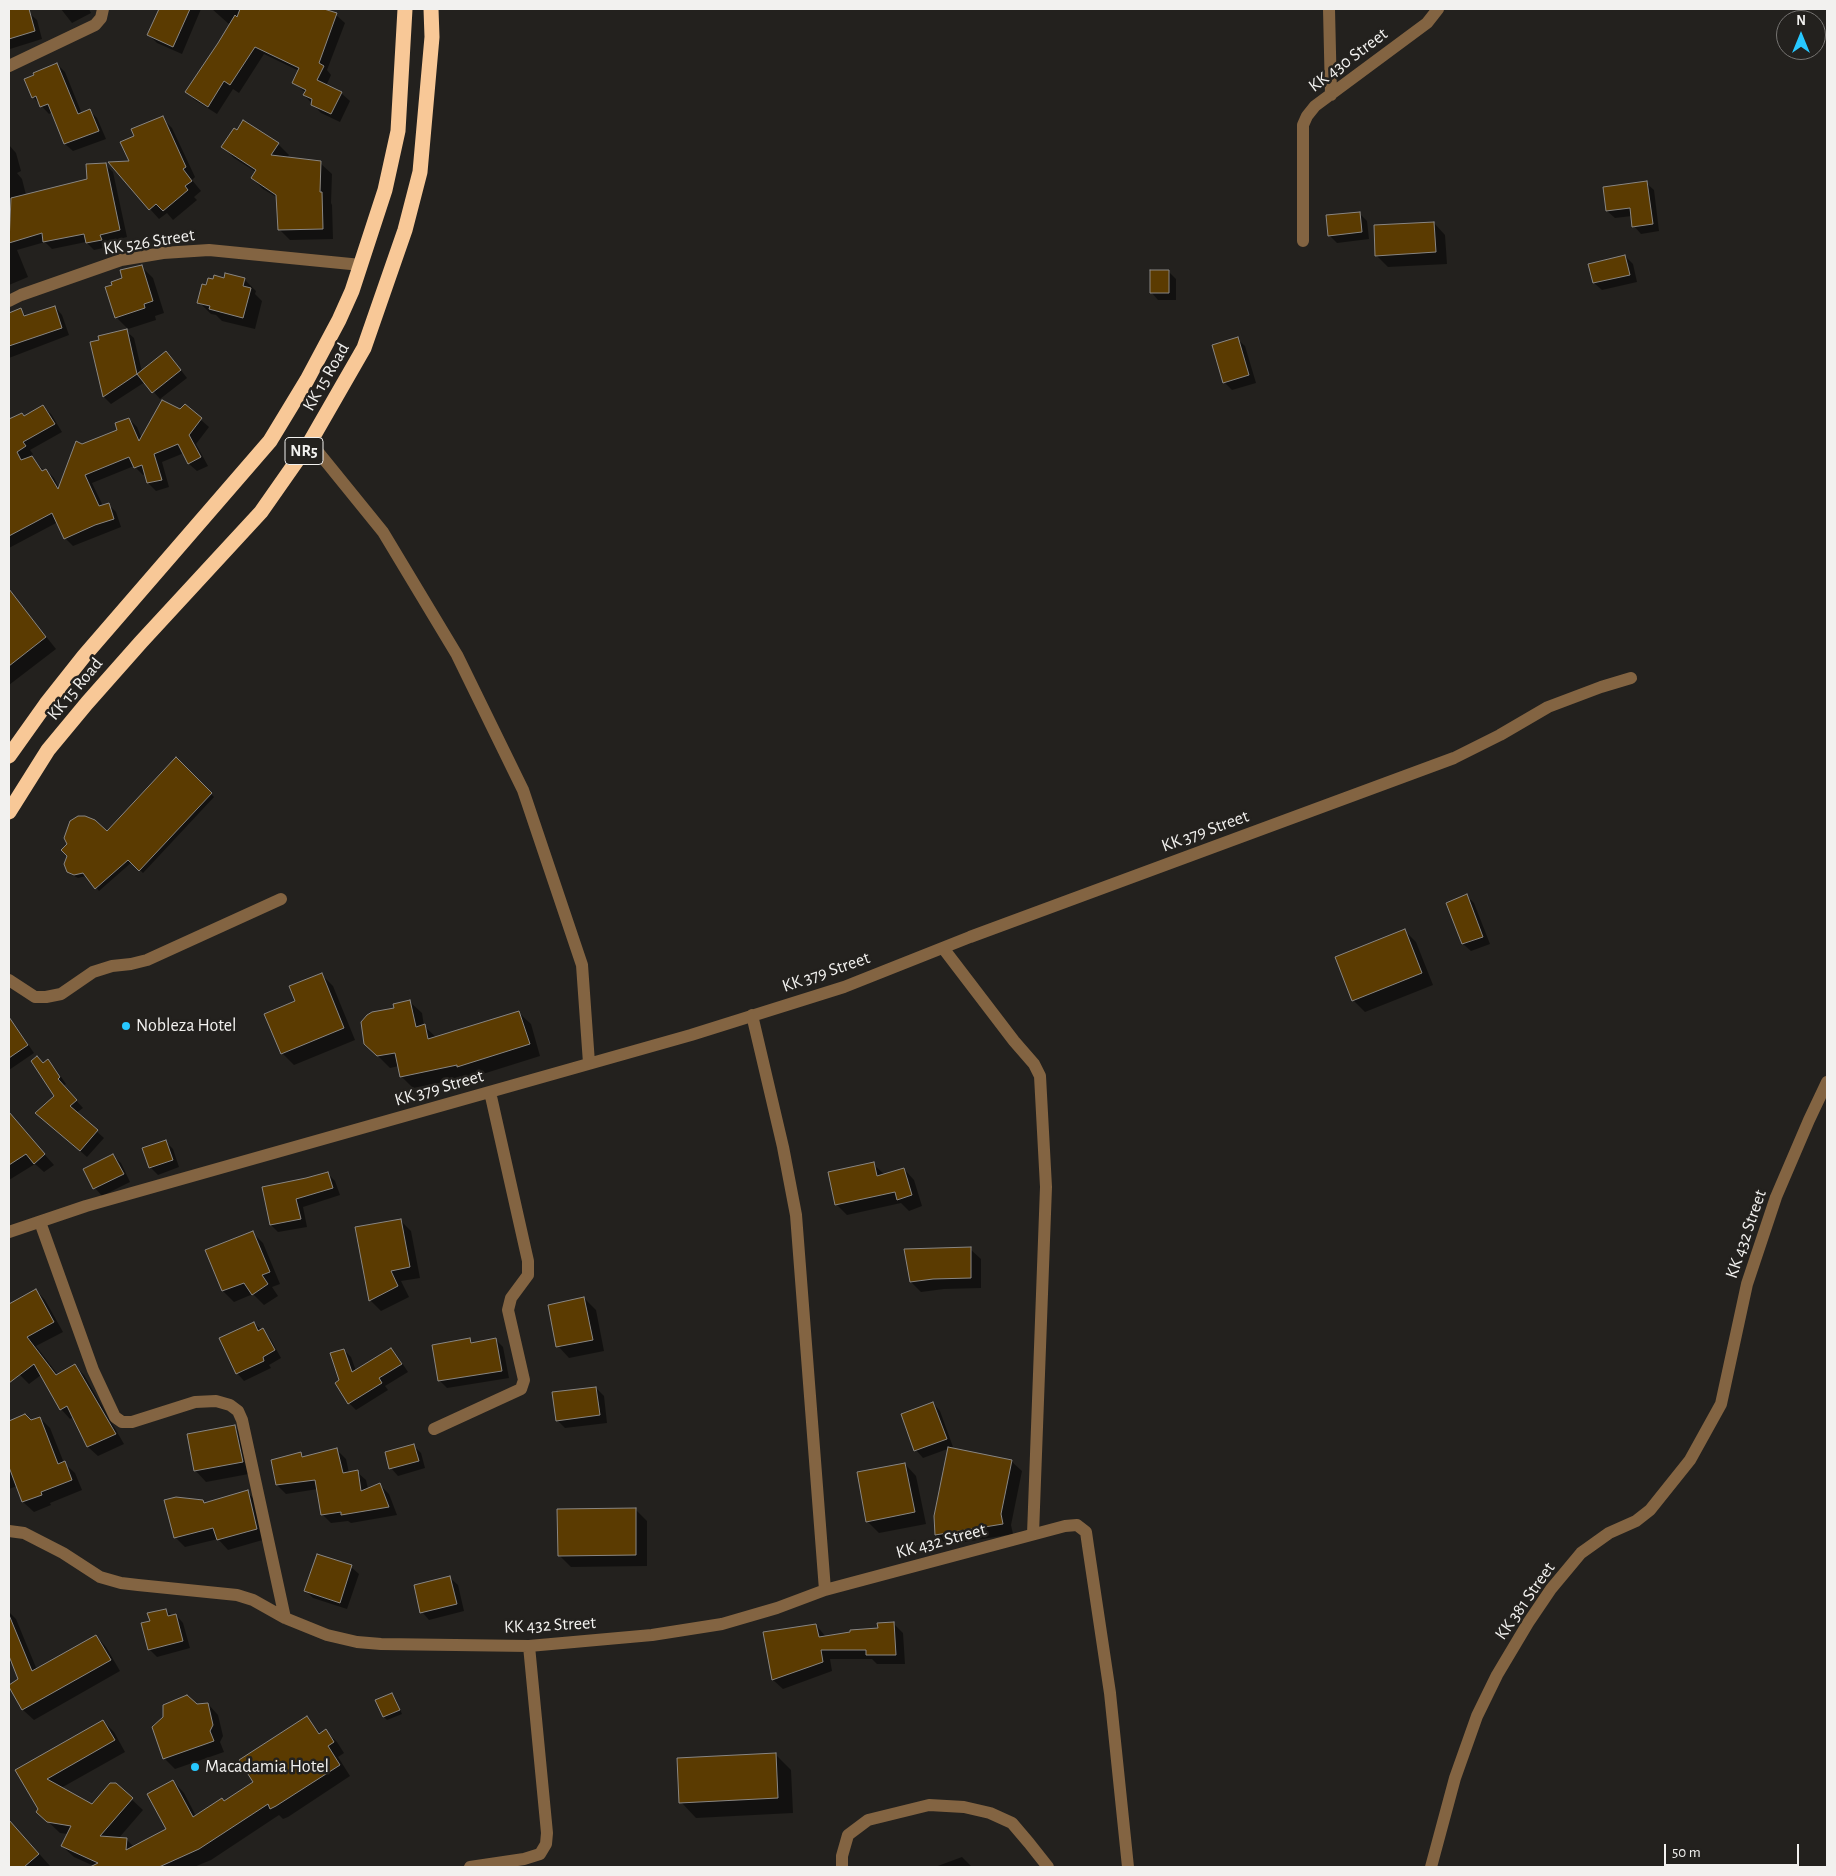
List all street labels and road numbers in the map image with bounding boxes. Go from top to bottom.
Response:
street label: KK 430 Street [1304,23,1392,97]
street label: KK 526 Street [102,224,196,260]
street label: KK 15 Road [298,339,354,415]
road number: NR5 [285,438,323,464]
street label: KK 15 Road [43,653,107,725]
street label: KK 379 Street [1158,805,1252,857]
street label: KK 379 Street [779,947,873,997]
street label: KK 379 Street [392,1065,486,1111]
street label: KK 432 Street [1721,1187,1771,1281]
street label: KK 432 Street [894,1519,988,1563]
street label: KK 381 Street [1490,1558,1560,1644]
street label: KK 432 Street [503,1612,597,1638]

